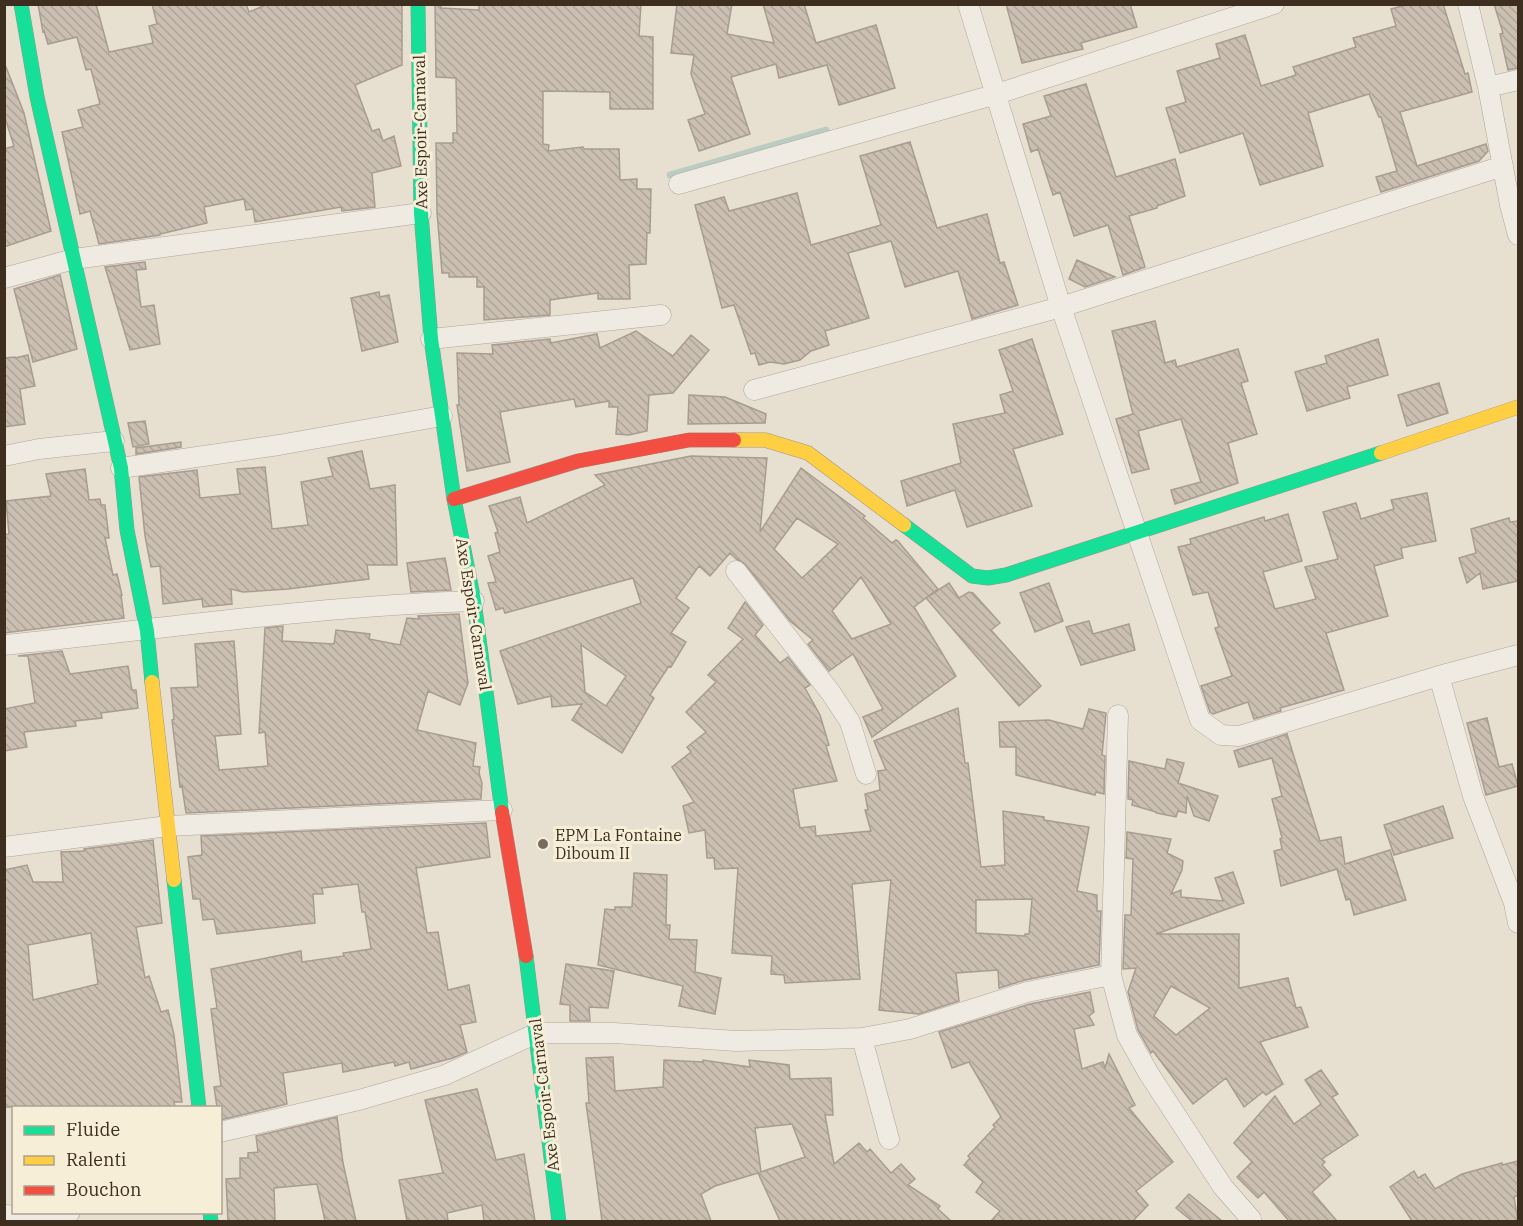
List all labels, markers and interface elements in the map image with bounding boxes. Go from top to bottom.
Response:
street label: Axe Espoir-Carnaval [409,55,431,209]
street label: Axe Espoir-Carnaval [452,536,496,692]
place label: EPM La Fontaine Diboum II [555,825,682,863]
marker: EPM La Fontaine Diboum II [536,837,550,851]
street label: Axe Espoir-Carnaval [525,1017,563,1173]
legend [12,1106,222,1214]
text: Fluide [66,1118,120,1141]
text: Ralenti [66,1148,127,1171]
text: Bouchon [66,1178,142,1201]

